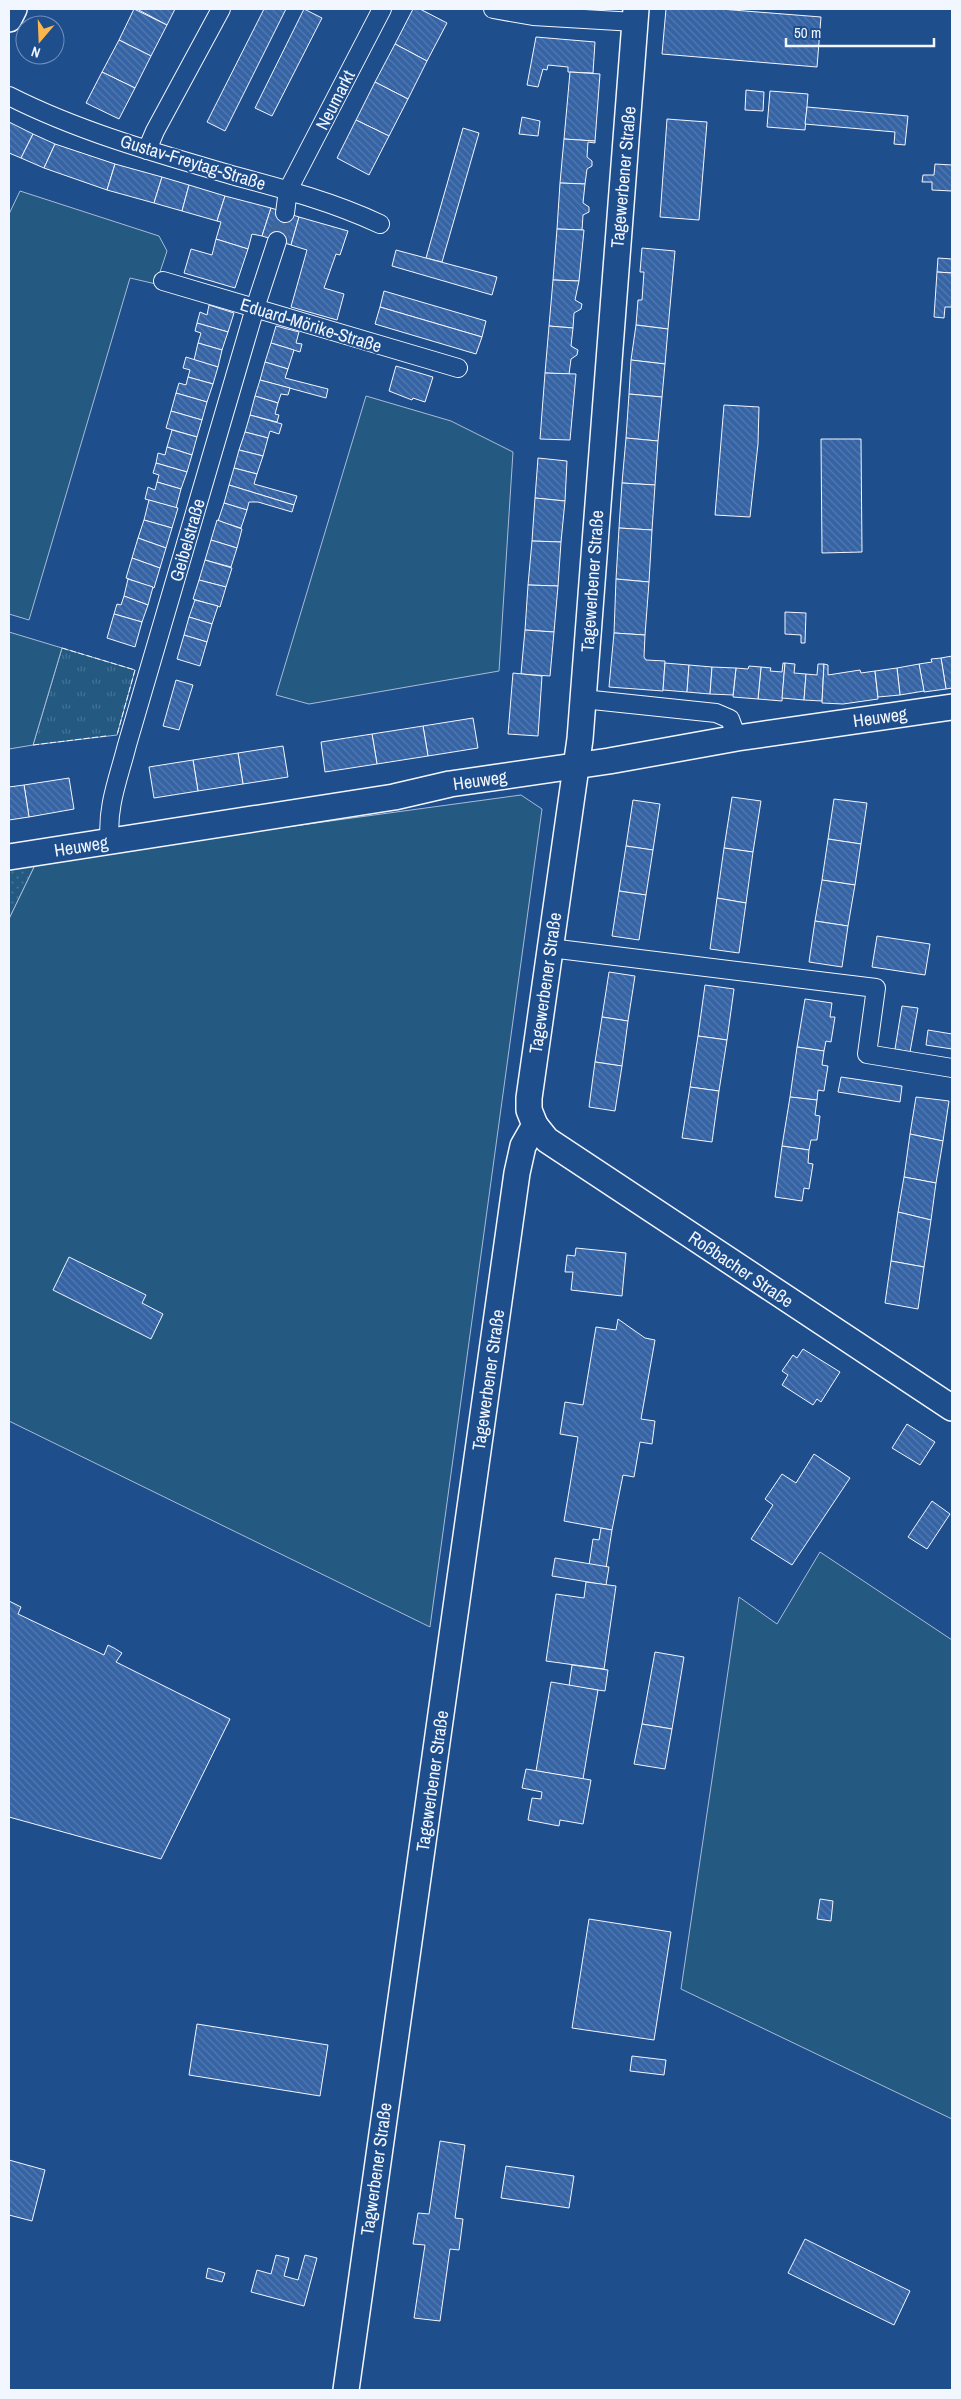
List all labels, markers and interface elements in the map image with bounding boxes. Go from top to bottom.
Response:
north arrow [15,15,65,65]
scale bar [786,15,934,47]
text: 50 m [794,22,821,43]
text: N [29,42,43,62]
street label: Neumarkt [309,66,361,134]
street label: Tagewerbener Straße [604,105,642,249]
street label: Gustav-Freytag-Straße [117,128,269,196]
street label: Eduard-Mörike-Straße [237,292,385,358]
street label: Geibelstraße [163,496,211,584]
street label: Tagewerbener Straße [575,509,609,653]
street label: Heuweg [851,701,909,733]
street label: Heuweg [451,764,509,796]
street label: Heuweg [52,829,110,863]
street label: Tagewerbener Straße [523,911,567,1055]
street label: Roßbacher Straße [684,1225,798,1313]
street label: Tagewerbener Straße [466,1308,510,1452]
street label: Tagewerbener Straße [410,1709,454,1853]
street label: Tagwerbener Straße [354,2101,398,2237]

